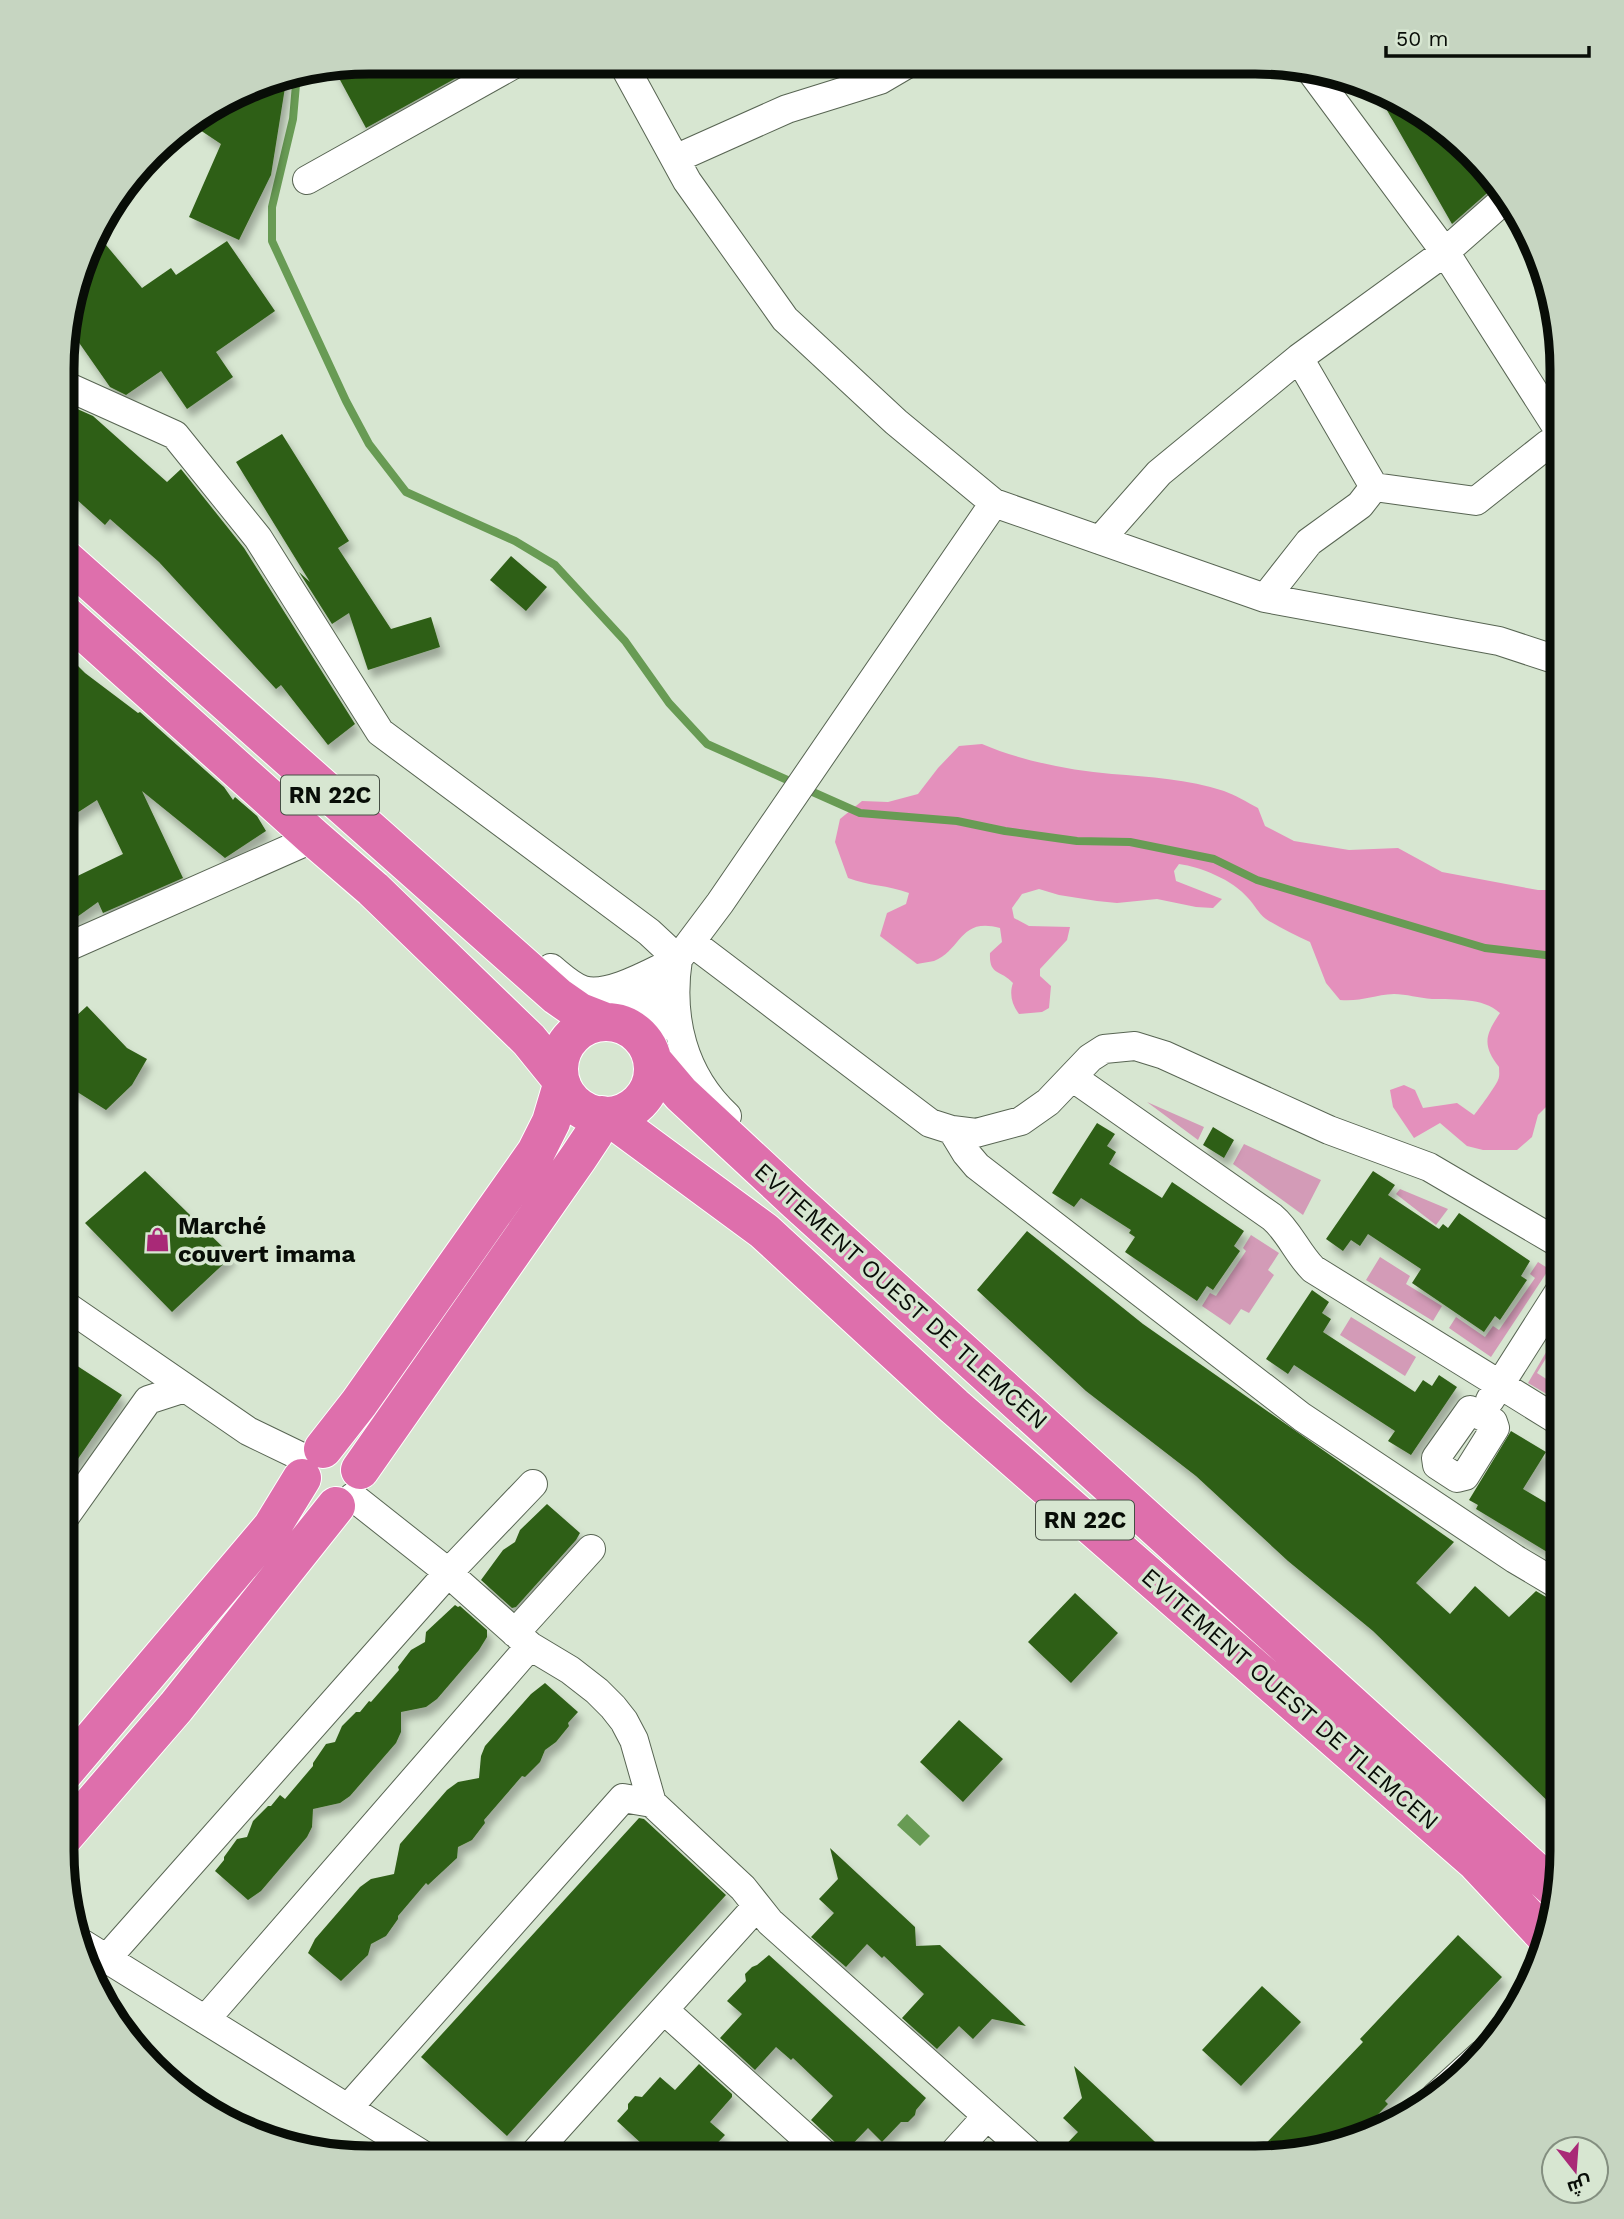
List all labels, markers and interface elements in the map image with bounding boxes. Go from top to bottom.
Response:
scale bar [1386,14,1589,58]
text: 50 m [1396,26,1448,51]
road number: RN 22C [281,776,379,814]
street label: EVITEMENT OUEST DE TLEMCEN [749,1157,1053,1435]
place label: Marché couvert imama [178,1212,355,1268]
shop icon: Marché couvert imama [144,1226,172,1254]
road number: RN 22C [1036,1500,1134,1540]
street label: EVITEMENT OUEST DE TLEMCEN [1136,1562,1444,1836]
north arrow [1540,2135,1610,2205]
text: ش [1565,2171,1595,2200]

